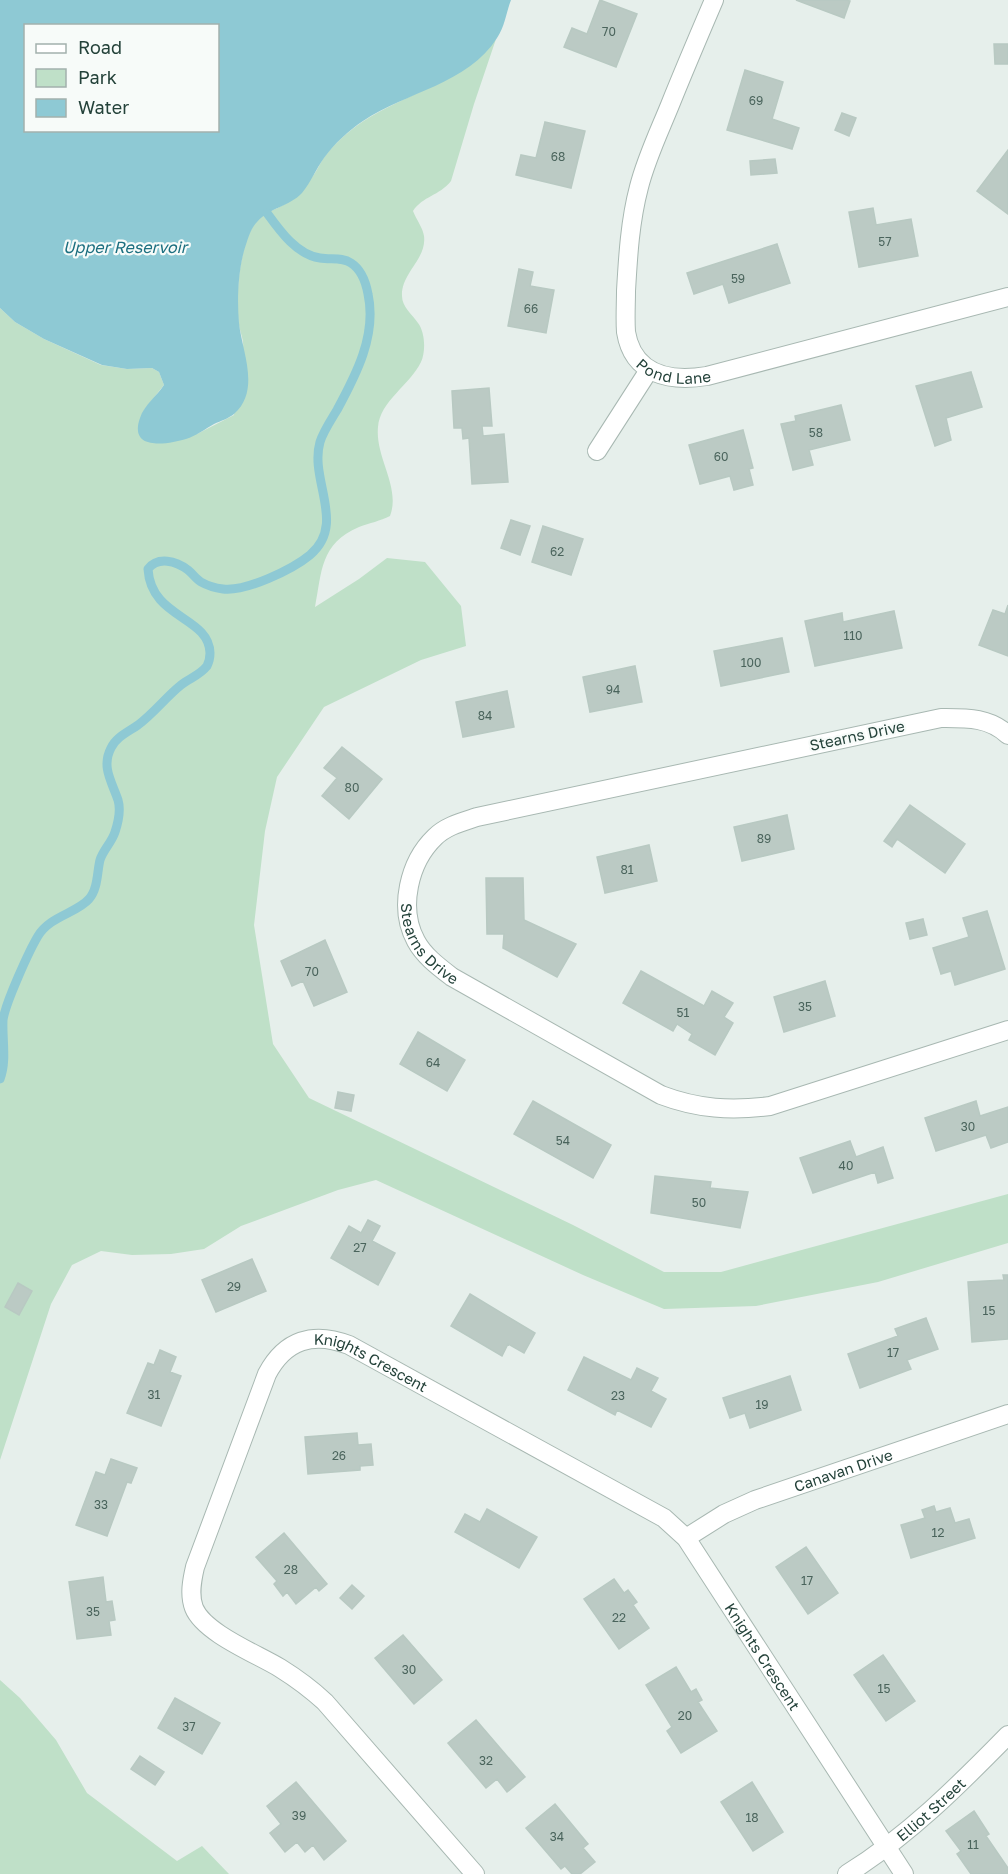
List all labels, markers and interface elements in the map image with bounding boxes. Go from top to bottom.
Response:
legend [24,24,219,132]
house number: 70 [602,24,616,39]
text: Road [78,36,122,58]
text: Park [78,66,117,88]
house number: 69 [749,93,763,108]
text: Water [78,96,129,118]
house number: 68 [551,149,565,164]
house number: 57 [878,234,892,249]
water label: Upper Reservoir [63,237,190,257]
house number: 59 [731,271,745,286]
house number: 66 [524,301,538,316]
street label: Pond Lane [633,355,712,387]
house number: 58 [809,425,823,440]
house number: 60 [714,449,728,464]
house number: 62 [550,544,564,559]
house number: 110 [843,628,863,643]
house number: 100 [741,655,761,670]
house number: 94 [606,682,620,697]
house number: 84 [478,708,492,723]
street label: Stearns Drive [808,716,906,754]
house number: 80 [345,780,359,795]
house number: 89 [757,831,771,846]
house number: 81 [620,862,634,877]
street label: Stearns Drive [398,903,462,988]
house number: 70 [305,964,319,979]
house number: 35 [798,999,812,1014]
house number: 51 [677,1005,690,1020]
house number: 64 [426,1055,440,1070]
house number: 30 [961,1119,975,1134]
house number: 54 [556,1133,570,1148]
house number: 40 [839,1158,853,1173]
house number: 50 [692,1195,706,1210]
house number: 27 [353,1240,367,1255]
house number: 29 [227,1279,241,1294]
house number: 15 [983,1303,995,1318]
street label: Knights Crescent [314,1330,431,1395]
house number: 17 [887,1345,899,1360]
house number: 31 [148,1387,161,1402]
house number: 23 [611,1388,625,1403]
house number: 19 [755,1397,769,1412]
street label: Canavan Drive [792,1445,895,1495]
house number: 26 [332,1448,346,1463]
house number: 33 [94,1497,108,1512]
house number: 12 [932,1525,944,1540]
house number: 28 [284,1562,298,1577]
house number: 17 [801,1573,813,1588]
street label: Knights Crescent [721,1599,804,1713]
house number: 35 [86,1604,100,1619]
house number: 22 [612,1610,626,1625]
house number: 30 [402,1662,416,1677]
house number: 15 [878,1681,890,1696]
house number: 20 [678,1708,692,1723]
house number: 37 [182,1719,196,1734]
house number: 32 [479,1753,493,1768]
street label: Elliot Street [893,1774,969,1845]
house number: 39 [292,1808,306,1823]
house number: 18 [745,1810,759,1825]
house number: 34 [550,1829,564,1844]
house number: 11 [967,1837,979,1852]

